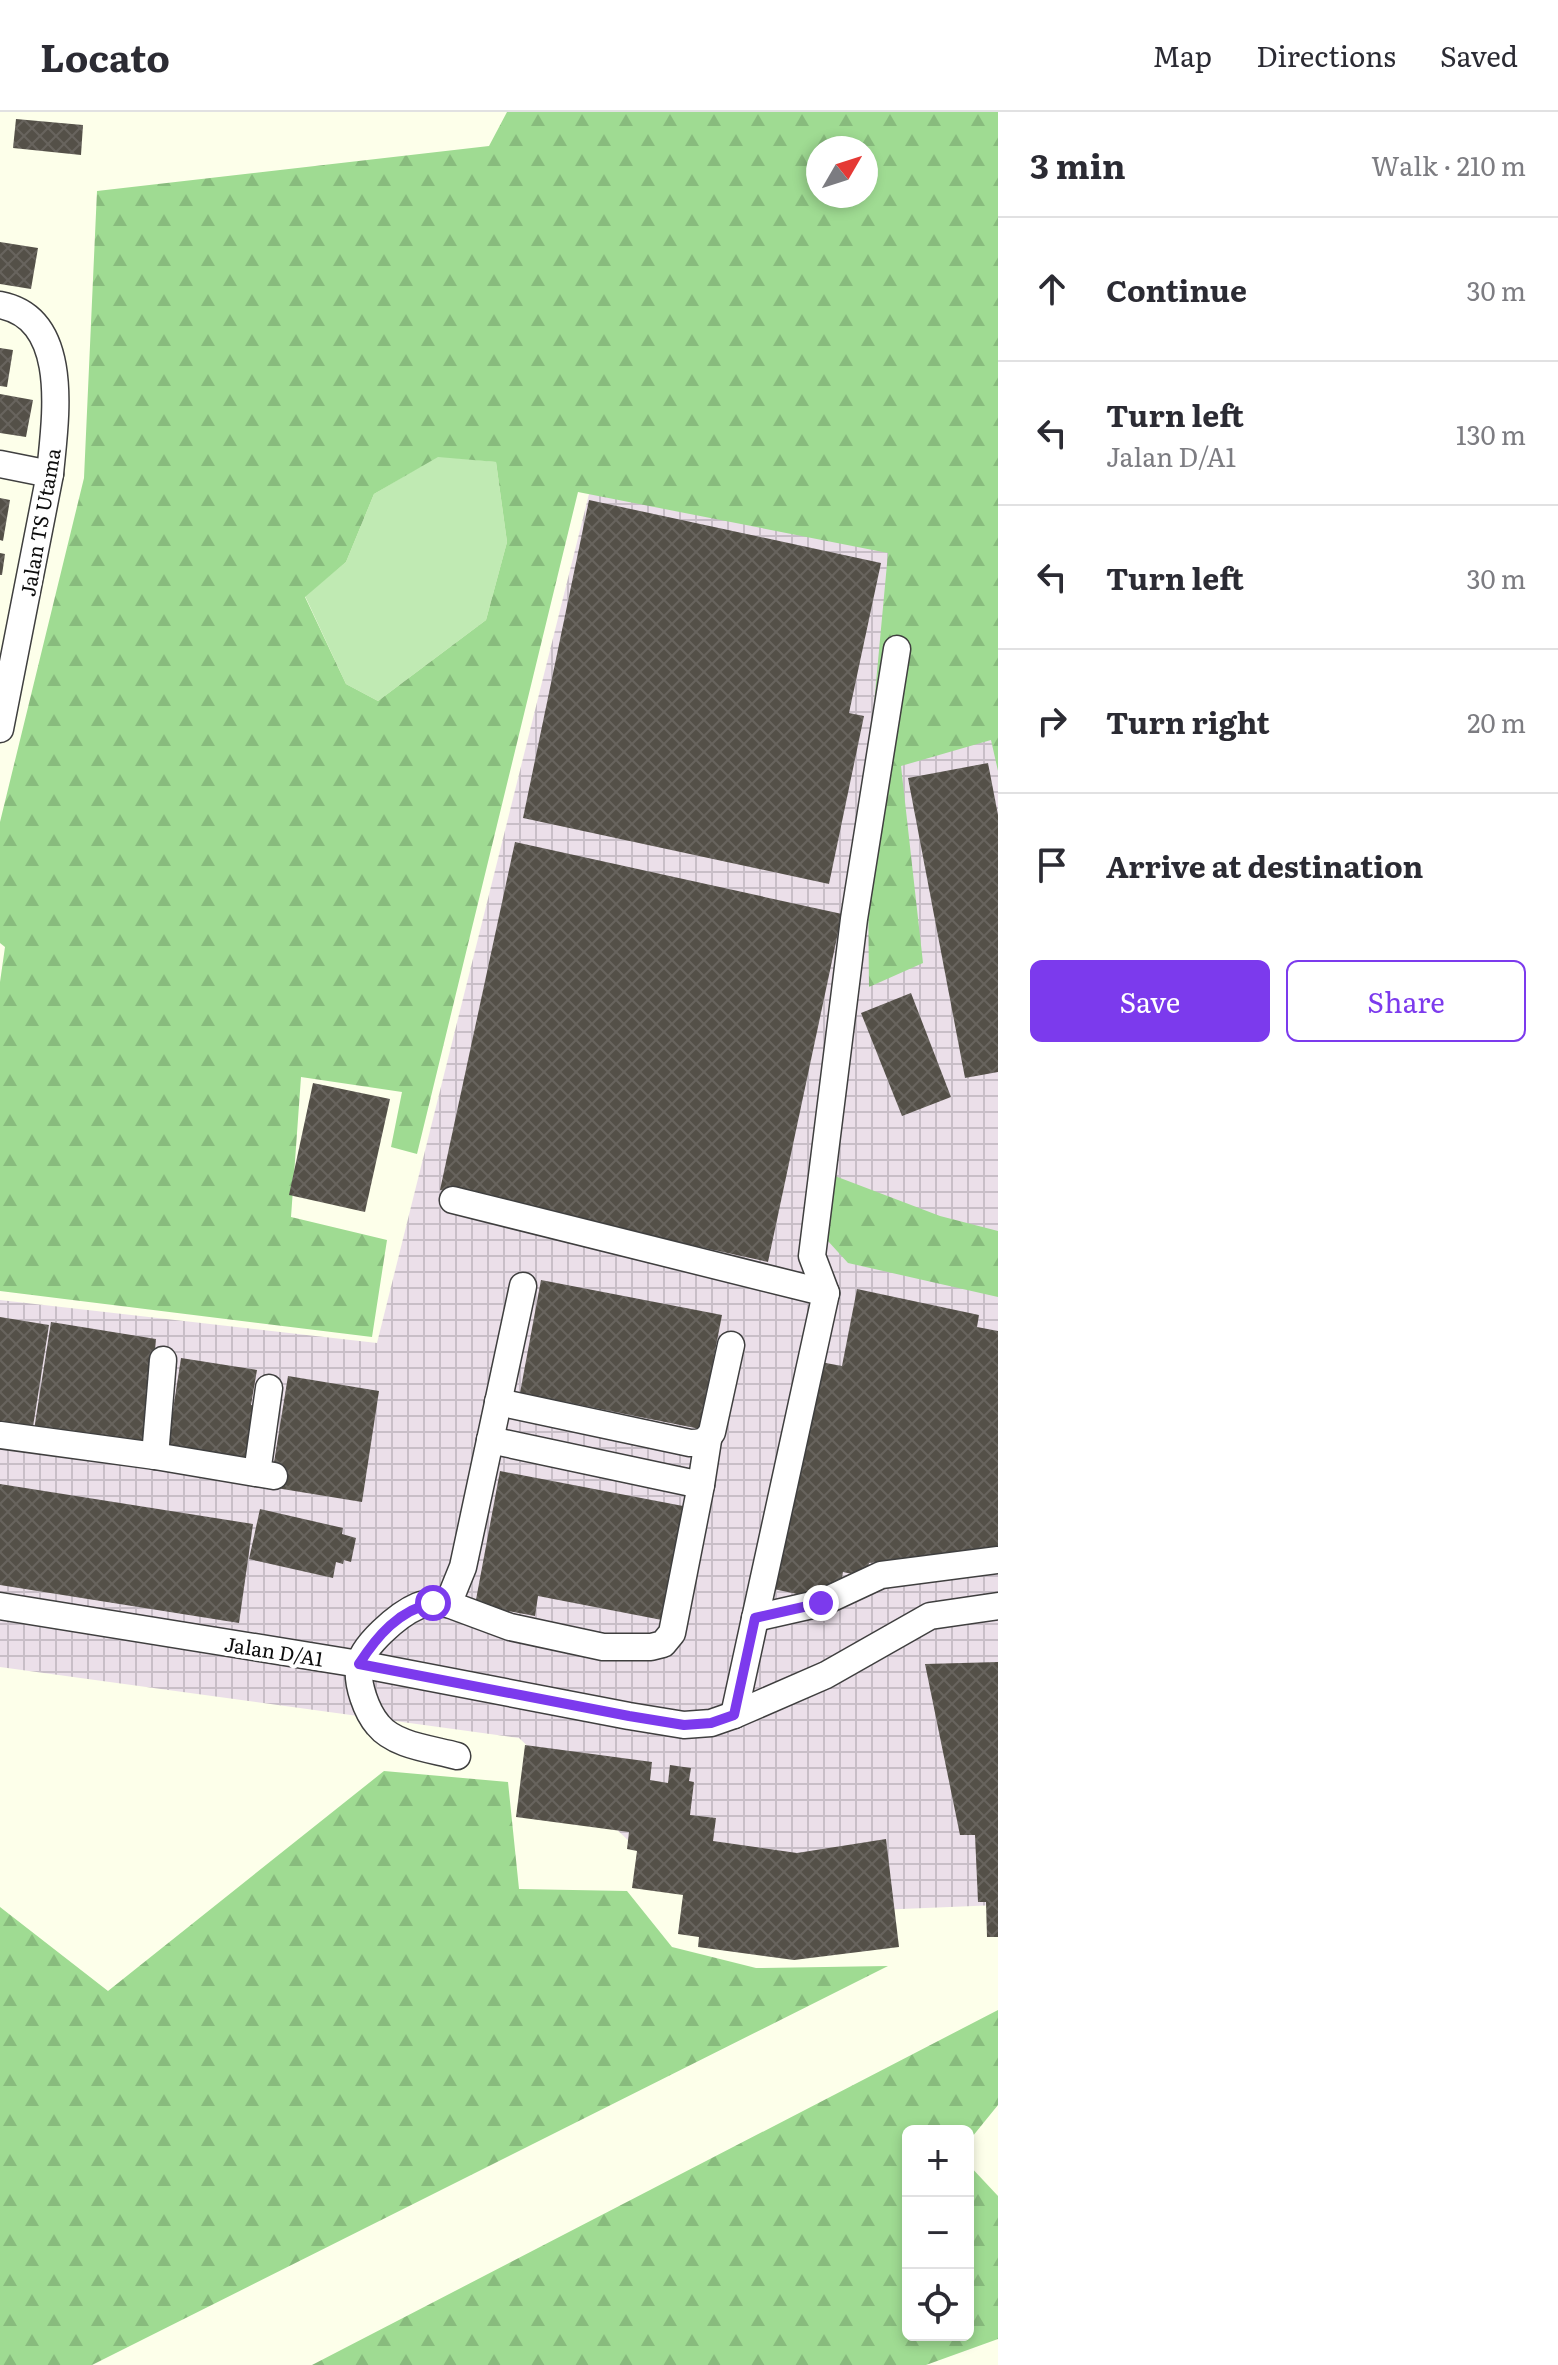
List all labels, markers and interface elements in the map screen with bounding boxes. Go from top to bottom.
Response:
text: Locato [40,27,170,84]
text: Map [1153,34,1212,76]
text: Directions [1256,34,1396,76]
text: Saved [1440,34,1518,76]
north arrow [806,136,878,208]
text: 3 min [1030,139,1126,189]
text: Walk · 210 m [1371,145,1526,184]
icon: ahead [1030,267,1074,311]
text: Continue [1106,267,1247,311]
text: 30 m [1466,270,1526,309]
text: Turn left [1106,392,1244,436]
icon: left [1030,411,1074,455]
text: 130 m [1456,414,1526,453]
text: Jalan D/A1 [1106,436,1236,475]
street label: Jalan TS Utama [11,445,67,598]
icon: left [1030,555,1074,599]
text: Turn left [1106,555,1244,599]
text: 30 m [1466,558,1526,597]
icon: right [1030,699,1074,743]
text: Turn right [1106,699,1270,743]
text: 20 m [1467,702,1526,741]
icon: arrive [1030,843,1074,887]
text: Arrive at destination [1106,843,1423,887]
button: Save [1030,960,1270,1042]
button: Share [1286,960,1526,1042]
route start [415,1585,451,1621]
route end [803,1585,839,1621]
street label: Jalan D/A1 [222,1627,326,1673]
map controls [902,2125,974,2341]
button: + [902,2125,974,2197]
button: − [902,2197,974,2269]
button: locate [902,2269,974,2341]

